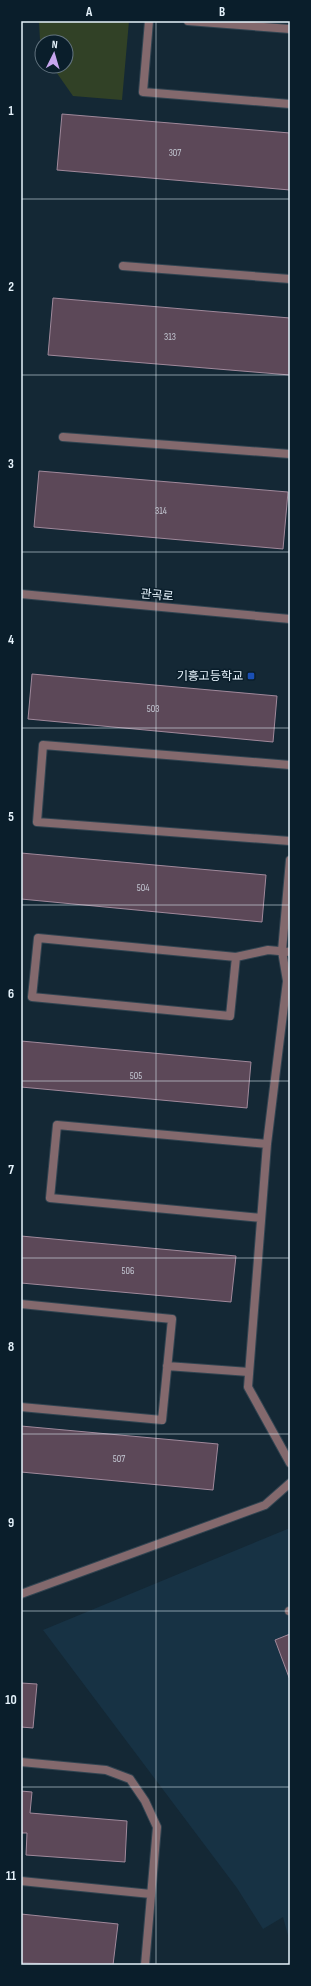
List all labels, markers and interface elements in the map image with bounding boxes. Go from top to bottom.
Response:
text: A [85,4,93,20]
text: B [219,4,225,20]
north arrow [34,34,74,74]
text: N [51,38,58,51]
text: 1 [8,103,14,119]
house number: 307 [169,147,181,159]
text: 2 [8,279,14,295]
house number: 313 [164,331,176,343]
text: 3 [8,456,14,472]
house number: 314 [155,505,167,517]
street label: 관곡로 [140,587,174,604]
text: 4 [8,632,14,648]
place label: 기흥고등학교 [177,669,243,684]
marker: 기흥고등학교 [246,671,256,681]
house number: 503 [147,703,159,715]
text: 5 [8,809,14,825]
house number: 504 [137,882,149,894]
text: 6 [8,986,14,1002]
house number: 505 [130,1070,142,1082]
text: 7 [8,1162,14,1178]
house number: 506 [122,1265,134,1277]
text: 8 [8,1339,14,1355]
house number: 507 [113,1453,125,1465]
text: 9 [8,1515,14,1531]
text: 10 [5,1692,17,1708]
text: 11 [6,1868,16,1884]

